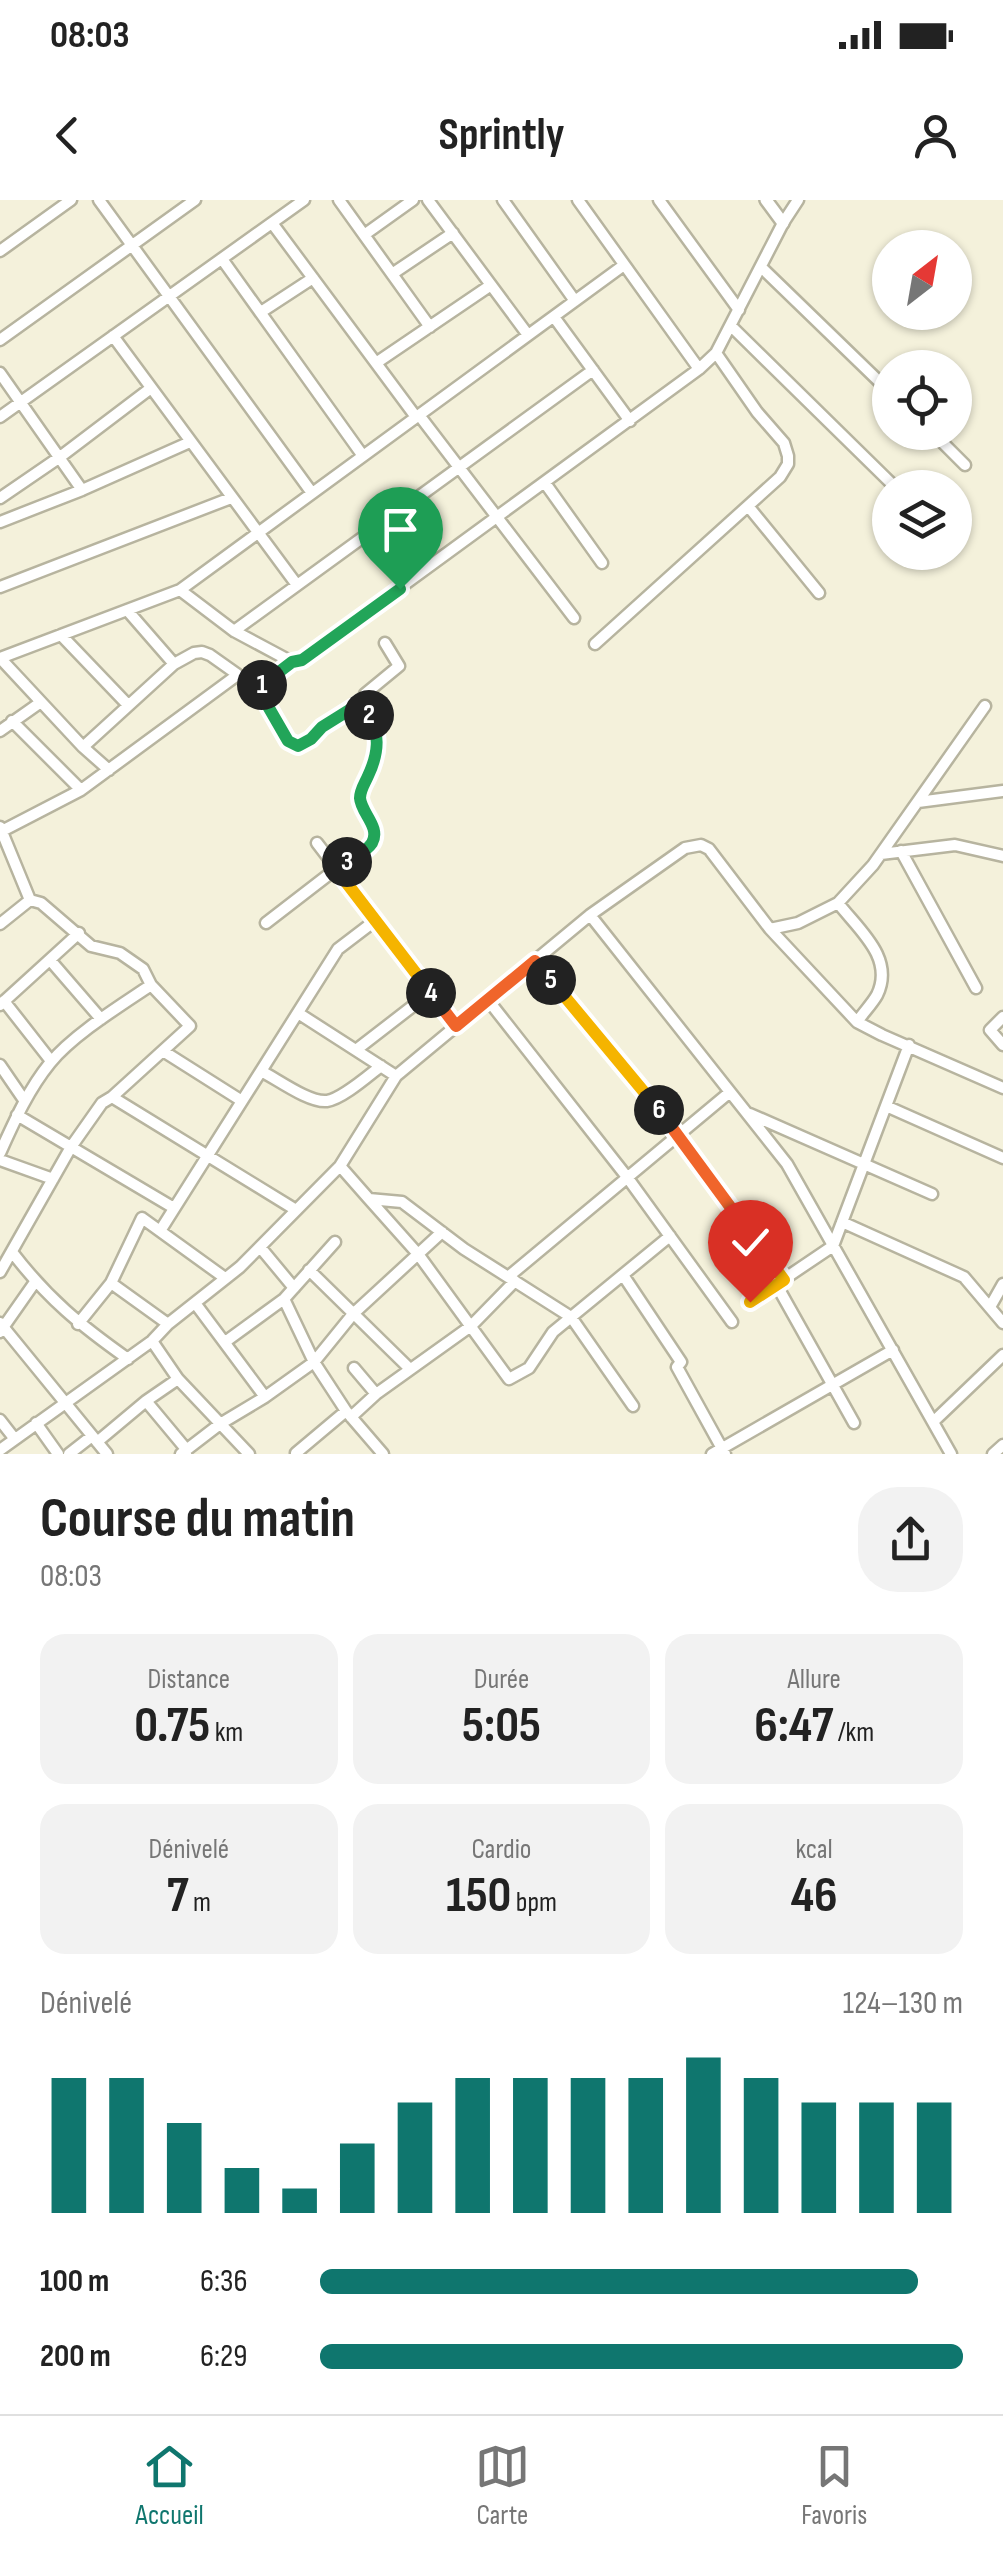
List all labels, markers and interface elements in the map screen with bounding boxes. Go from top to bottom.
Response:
text: 08:03 [50,13,130,58]
icon: back [40,108,95,163]
text: Sprintly [439,108,564,163]
icon: person [908,108,963,163]
north arrow [872,230,972,330]
map controls [872,230,972,570]
button: locate [872,350,972,450]
button: layers [872,470,972,570]
pin [358,487,443,590]
icon: arrive [373,502,428,557]
pin: 1 [237,660,287,710]
text: 1 [257,668,267,701]
pin: 2 [344,690,394,740]
text: 2 [363,698,375,731]
pin: 3 [322,837,372,887]
text: 3 [341,845,353,878]
pin: 5 [526,955,576,1005]
text: 5 [545,963,557,996]
pin: 4 [406,968,456,1018]
text: 4 [424,976,438,1009]
pin: 6 [634,1085,684,1135]
text: 6 [652,1093,666,1126]
pin [708,1200,793,1303]
icon: check [723,1215,778,1270]
text: Course du matin [40,1486,355,1553]
button: share [858,1487,963,1592]
text: 08:03 [40,1557,102,1596]
text: Distance [148,1663,230,1696]
text: Durée [474,1663,529,1696]
text: Allure [788,1663,841,1696]
text: 0.75 [134,1696,210,1756]
text: 5:05 [462,1696,541,1756]
text: 6:47 [754,1696,833,1756]
text: km [210,1716,243,1749]
text: /km [833,1716,874,1749]
text: Dénivelé [149,1833,229,1866]
text: Cardio [472,1833,531,1866]
text: kcal [796,1833,833,1866]
text: 7 [167,1866,189,1926]
text: 150 [446,1866,511,1926]
text: 46 [791,1866,838,1926]
text: m [189,1886,211,1919]
text: bpm [511,1886,557,1919]
text: Dénivelé [40,1984,132,2023]
text: 124–130 m [843,1984,963,2023]
text: 100 m [40,2262,109,2301]
text: 6:36 [200,2262,247,2301]
text: 200 m [40,2337,111,2376]
text: 6:29 [200,2337,247,2376]
tab: Accueil [136,2439,204,2532]
tab: Carte [475,2439,530,2532]
tab: Favoris [801,2439,867,2532]

